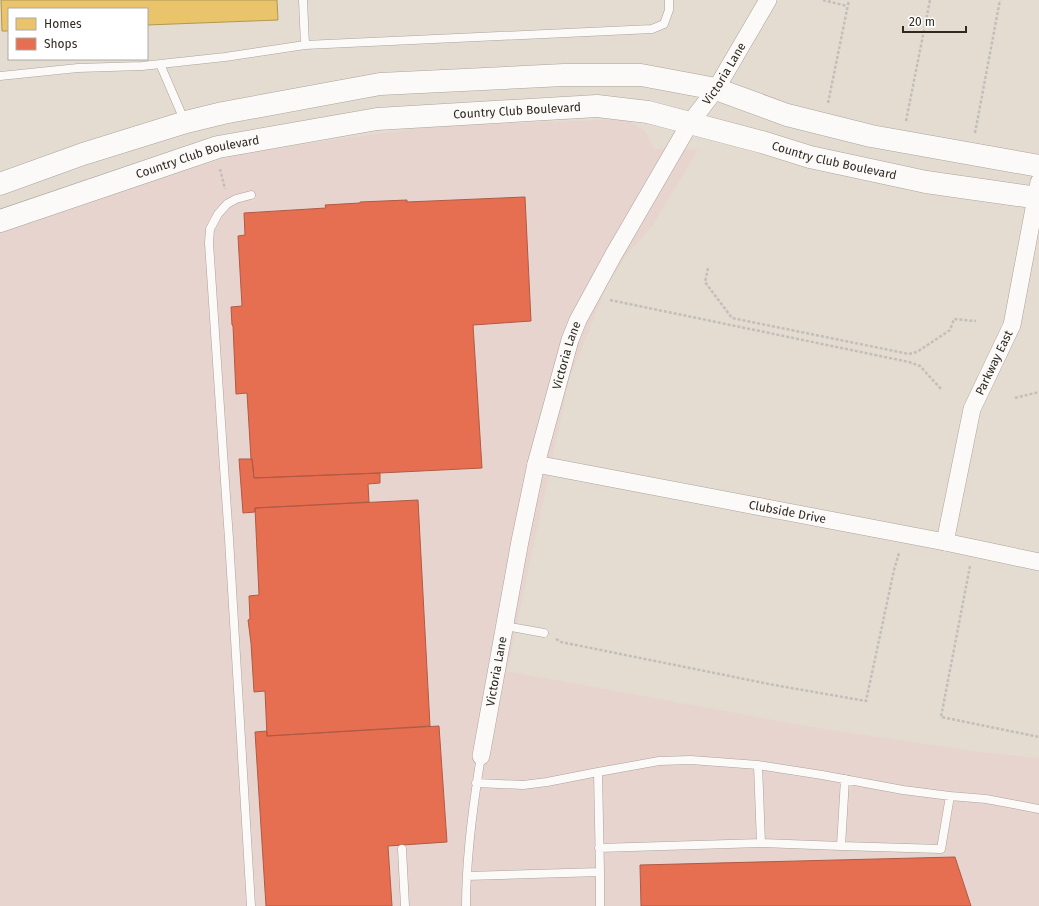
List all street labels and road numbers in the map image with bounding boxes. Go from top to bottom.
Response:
street label: Victoria Lane [699,40,749,108]
street label: Country Club Boulevard [453,100,581,121]
street label: Country Club Boulevard [134,133,260,181]
street label: Country Club Boulevard [770,139,898,182]
street label: Victoria Lane [550,319,584,391]
street label: Parkway East [973,327,1016,397]
street label: Clubside Drive [748,498,827,526]
street label: Victoria Lane [483,635,510,707]

